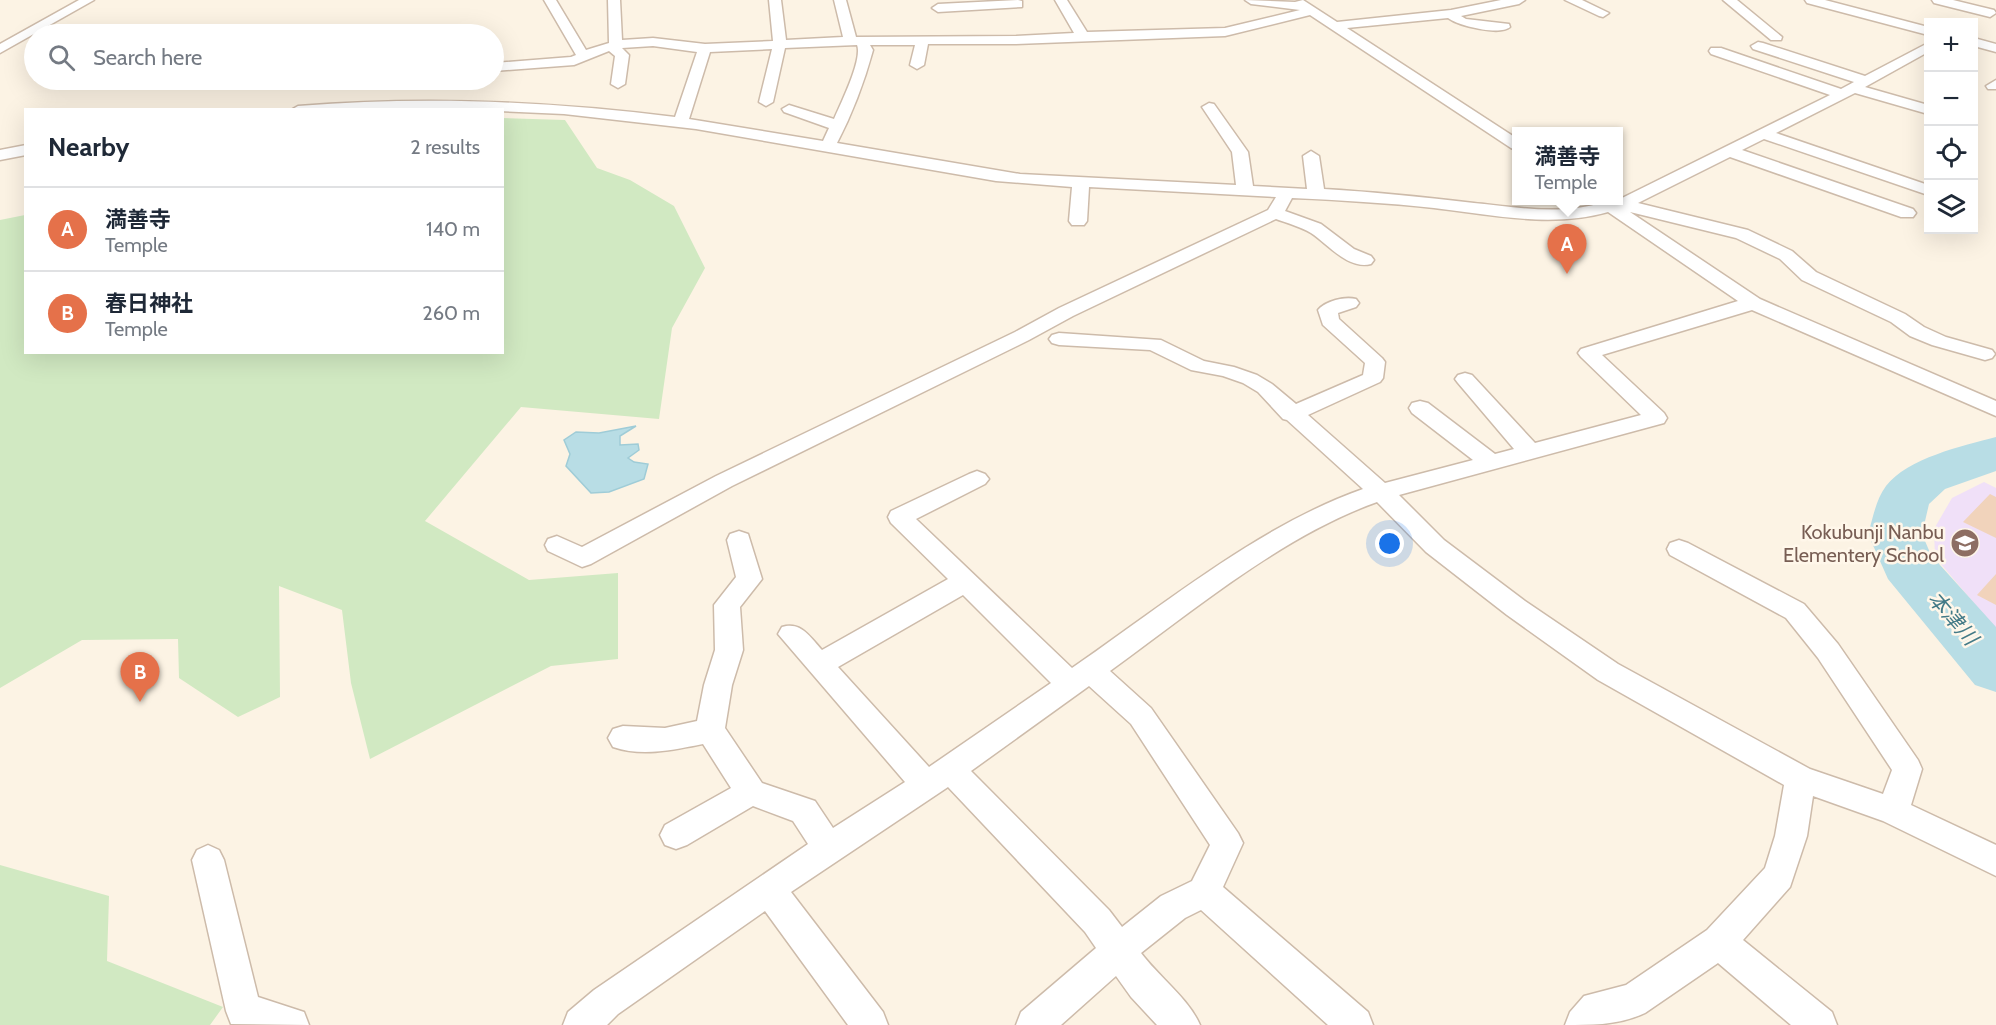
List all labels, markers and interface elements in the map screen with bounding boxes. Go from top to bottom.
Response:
map controls [1924,18,1978,234]
button: + [1924,18,1978,72]
search box [24,24,504,90]
icon: search [45,41,78,74]
text: Search here [93,44,202,71]
button: − [1924,72,1978,126]
button: locate [1924,126,1978,180]
popup [1512,127,1623,205]
text: Nearby [48,131,129,163]
text: 2 results [410,135,480,159]
text: 満善寺 [1534,143,1601,170]
text: Temple [1534,170,1597,194]
button: layers [1924,180,1978,234]
text: 満善寺 [105,206,171,233]
text: A [61,217,74,241]
text: 140 m [426,217,480,241]
pin: A [1548,224,1586,274]
text: Temple [105,233,168,257]
text: 春日神社 [105,290,193,317]
text: B [61,301,74,325]
text: 260 m [422,301,480,325]
text: Temple [105,317,168,341]
place label: Kokubunji Nanbu Elementery School [1783,520,1944,567]
school or university icon: Kokubunji Nanbu Elementery School [1949,527,1981,559]
your location [1375,529,1404,558]
water label: 本津川 [1923,586,1984,651]
pin: B [120,652,160,702]

